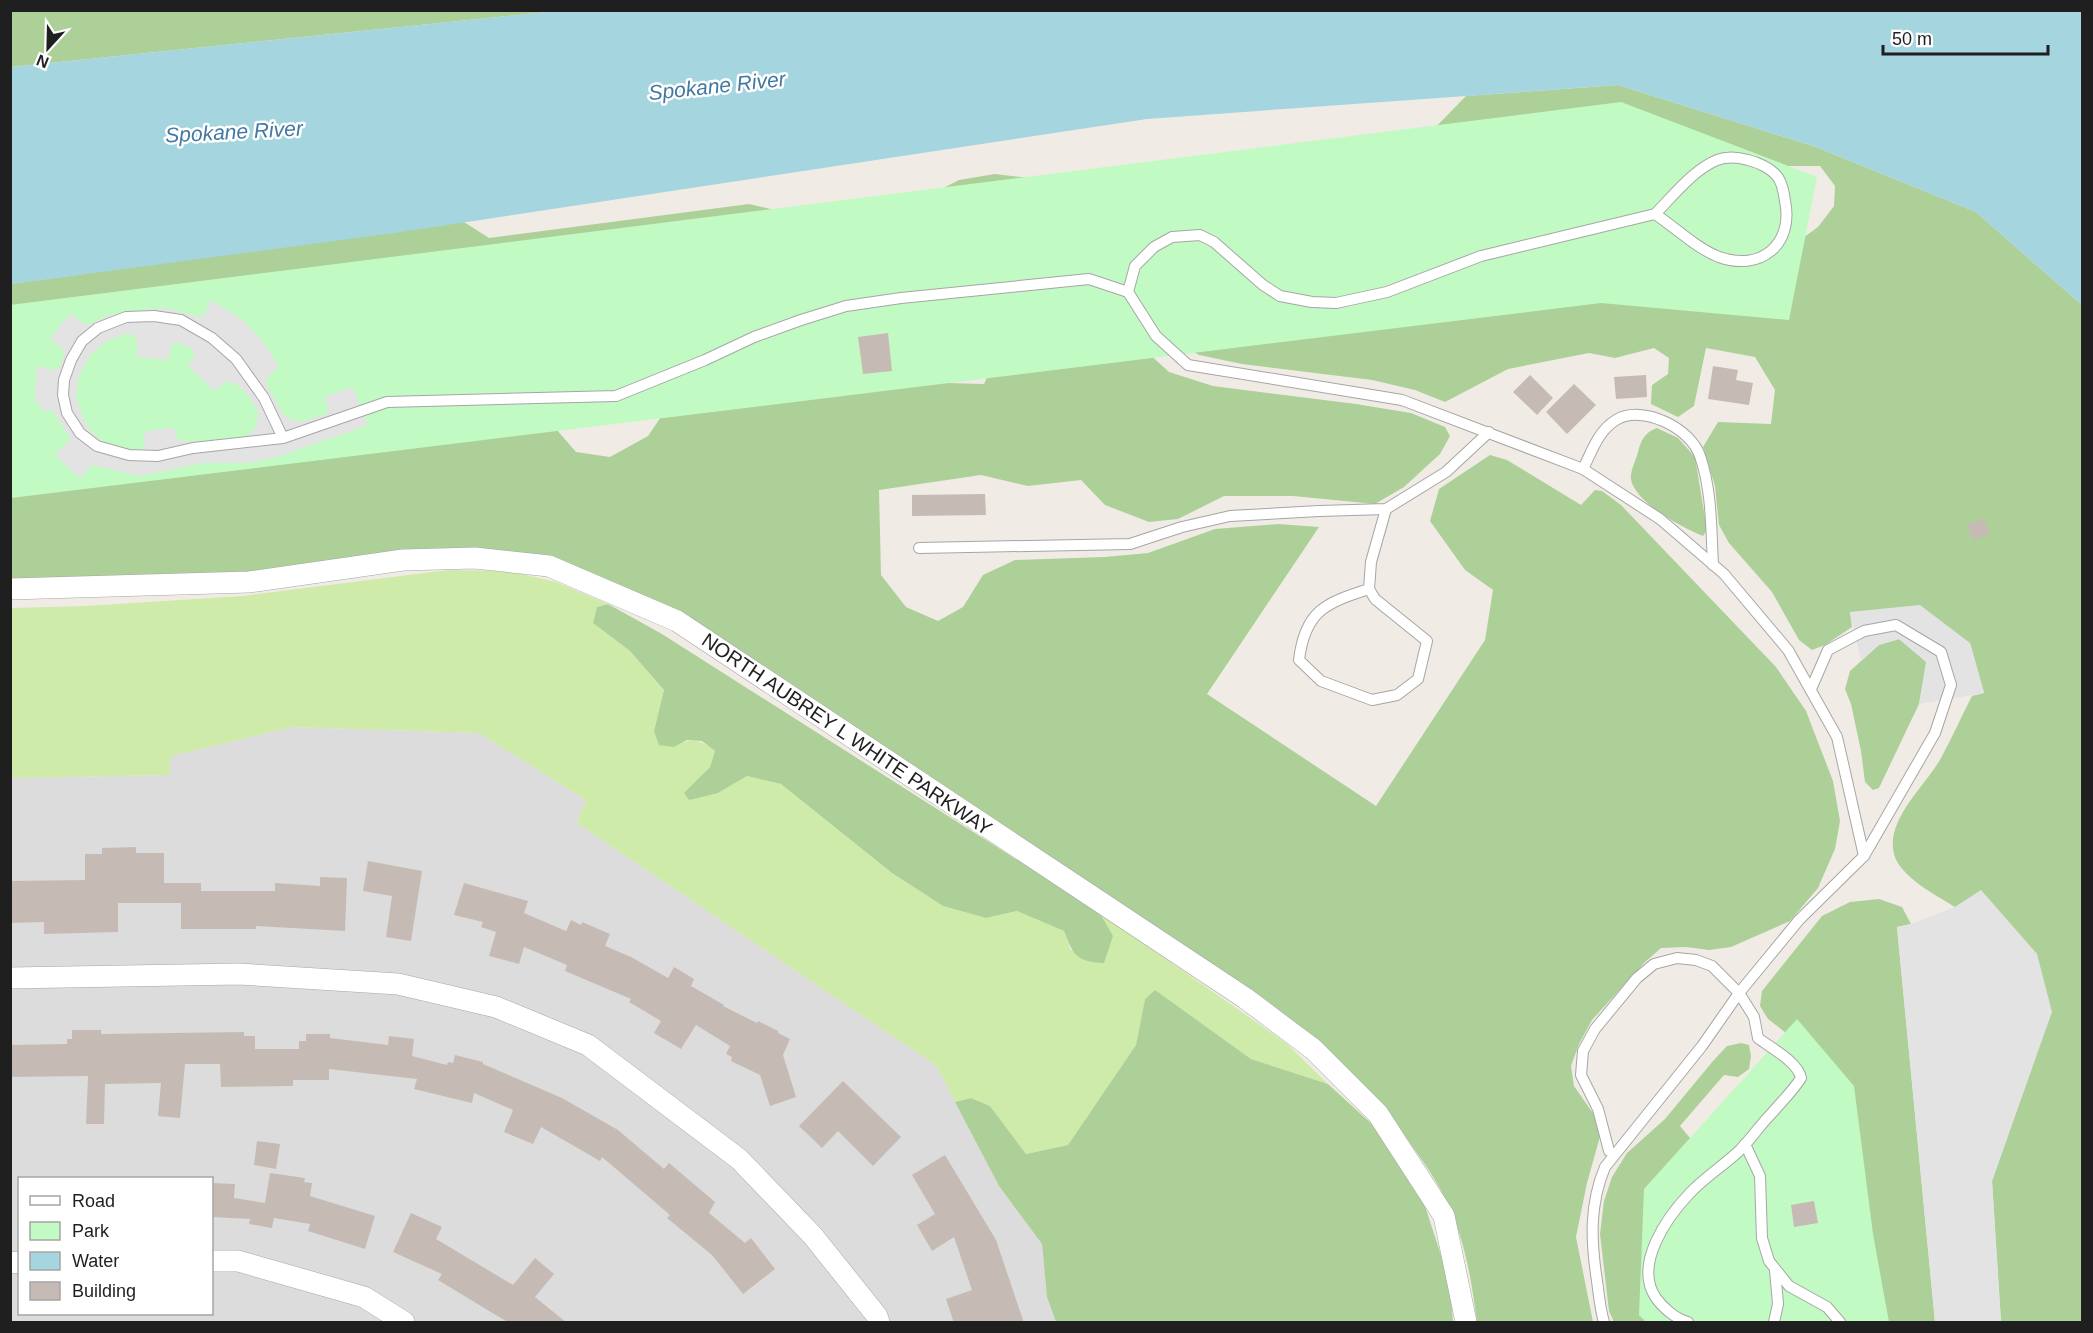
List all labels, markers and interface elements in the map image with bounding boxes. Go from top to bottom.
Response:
north arrow [18,18,78,78]
scale bar [1883,18,2048,56]
text: 50 m [1892,29,1932,49]
text: N [34,51,51,71]
water label: Spokane River [647,67,788,104]
water label: Spokane River [165,116,304,147]
street label: NORTH AUBREY L WHITE PARKWAY [698,628,996,840]
legend [18,1177,213,1315]
text: Road [72,1191,115,1211]
text: Park [72,1221,110,1241]
text: Water [72,1251,119,1271]
text: Building [72,1281,136,1301]

